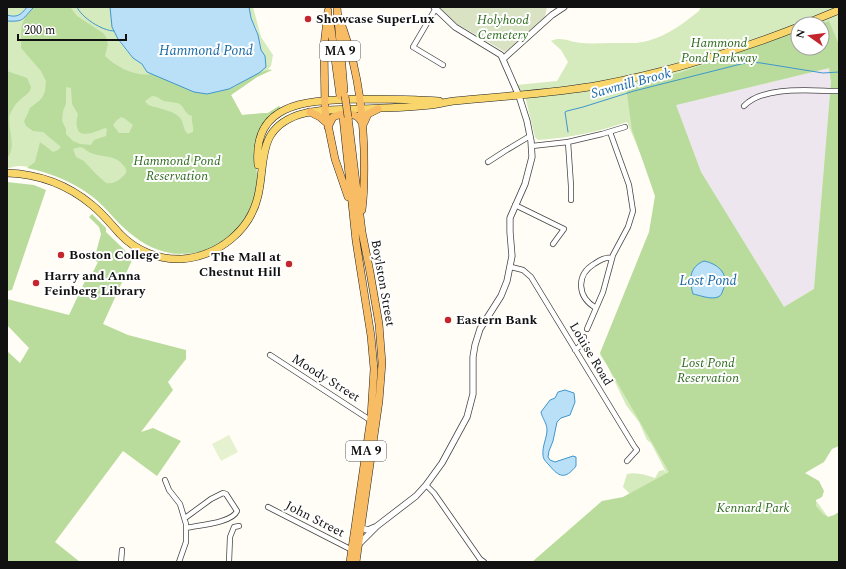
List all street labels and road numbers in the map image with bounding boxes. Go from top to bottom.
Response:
road number: MA 9 [320,41,360,61]
street label: Boylston Street [366,238,401,328]
street label: Louise Road [564,318,618,390]
street label: Moody Street [288,349,364,407]
road number: MA 9 [346,441,386,461]
street label: John Street [282,495,349,543]

